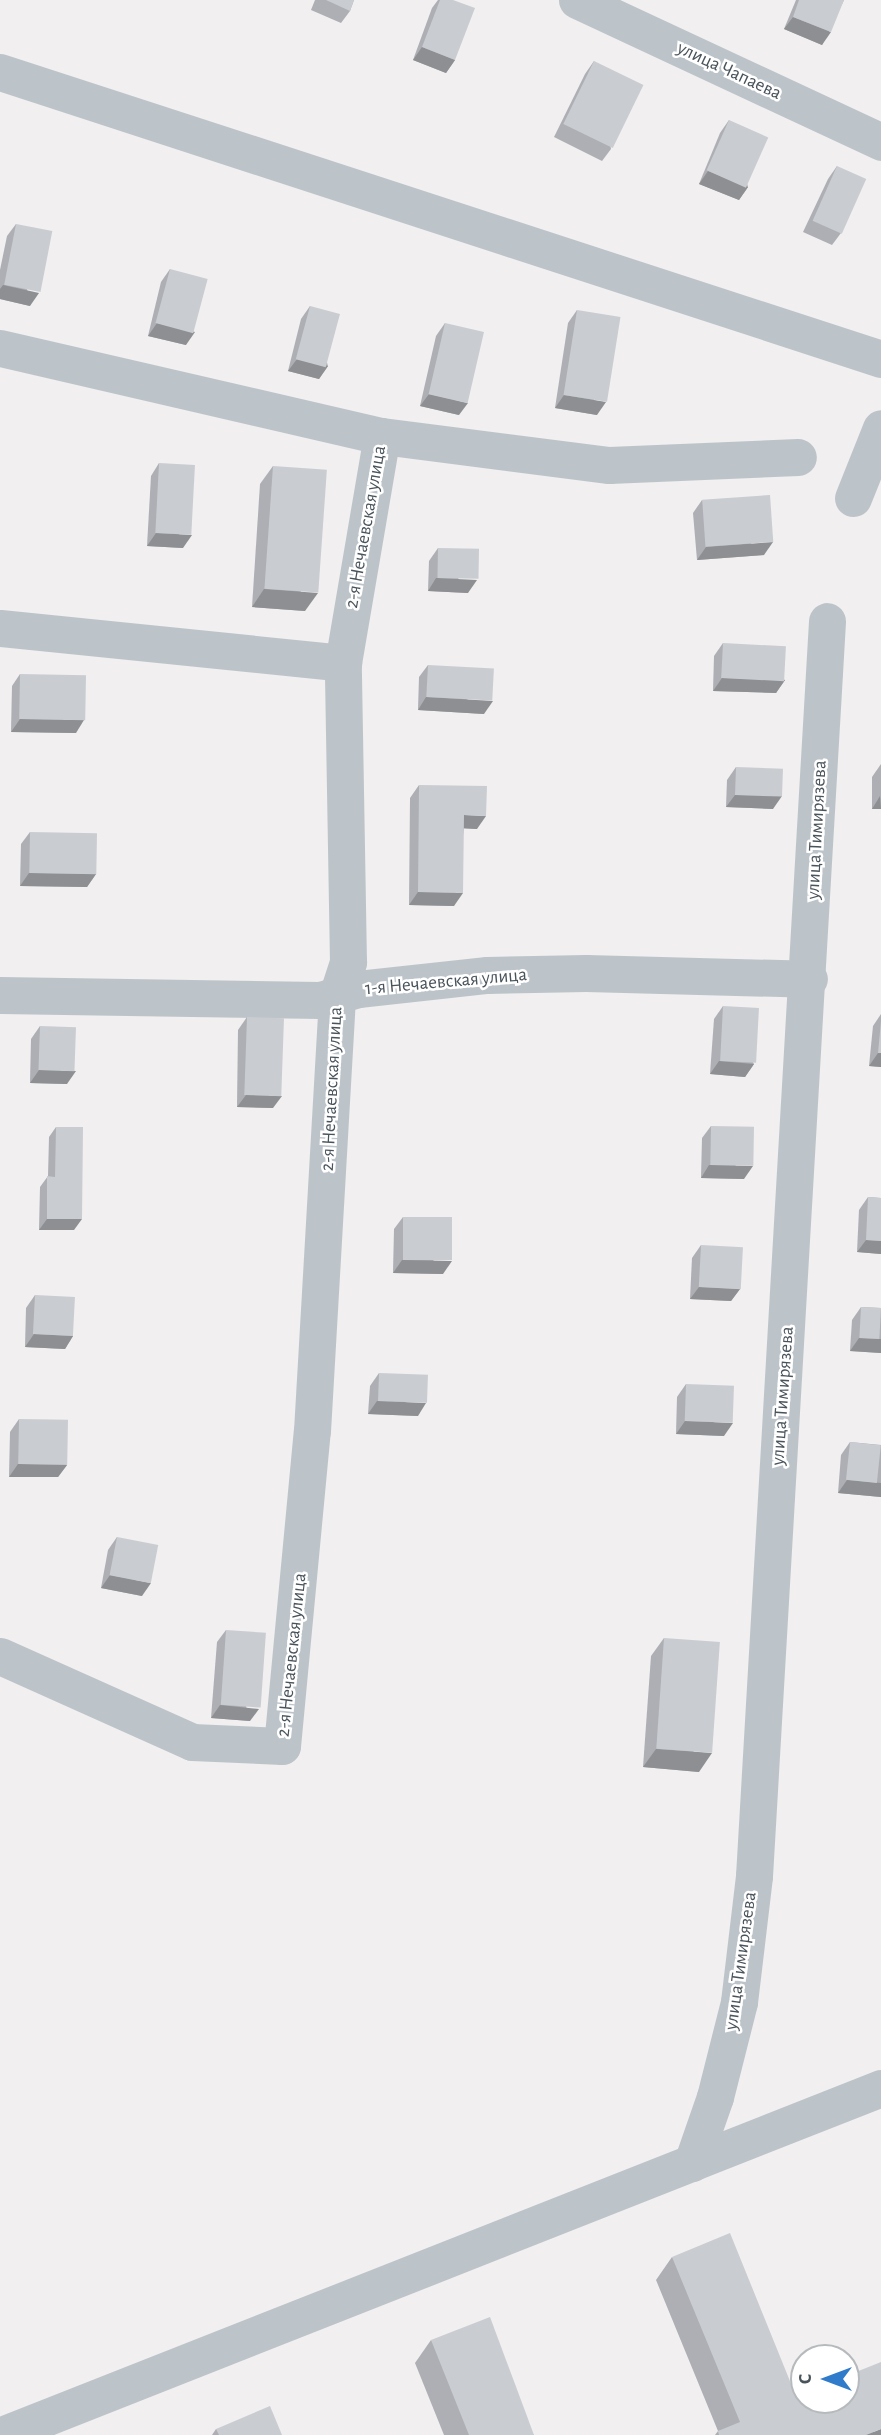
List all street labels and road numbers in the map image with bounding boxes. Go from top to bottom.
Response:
street label: улица Чапаева [673,37,785,105]
street label: 2-я Нечаевская улица [340,444,392,610]
street label: улица Тимирязева [802,760,832,900]
street label: 1-я Нечаевская улица [364,964,528,1000]
street label: 2-я Нечаевская улица [316,1006,348,1172]
street label: улица Тимирязева [767,1326,799,1466]
street label: 2-я Нечаевская улица [272,1572,312,1738]
street label: улица Тимирязева [720,1890,762,2032]

